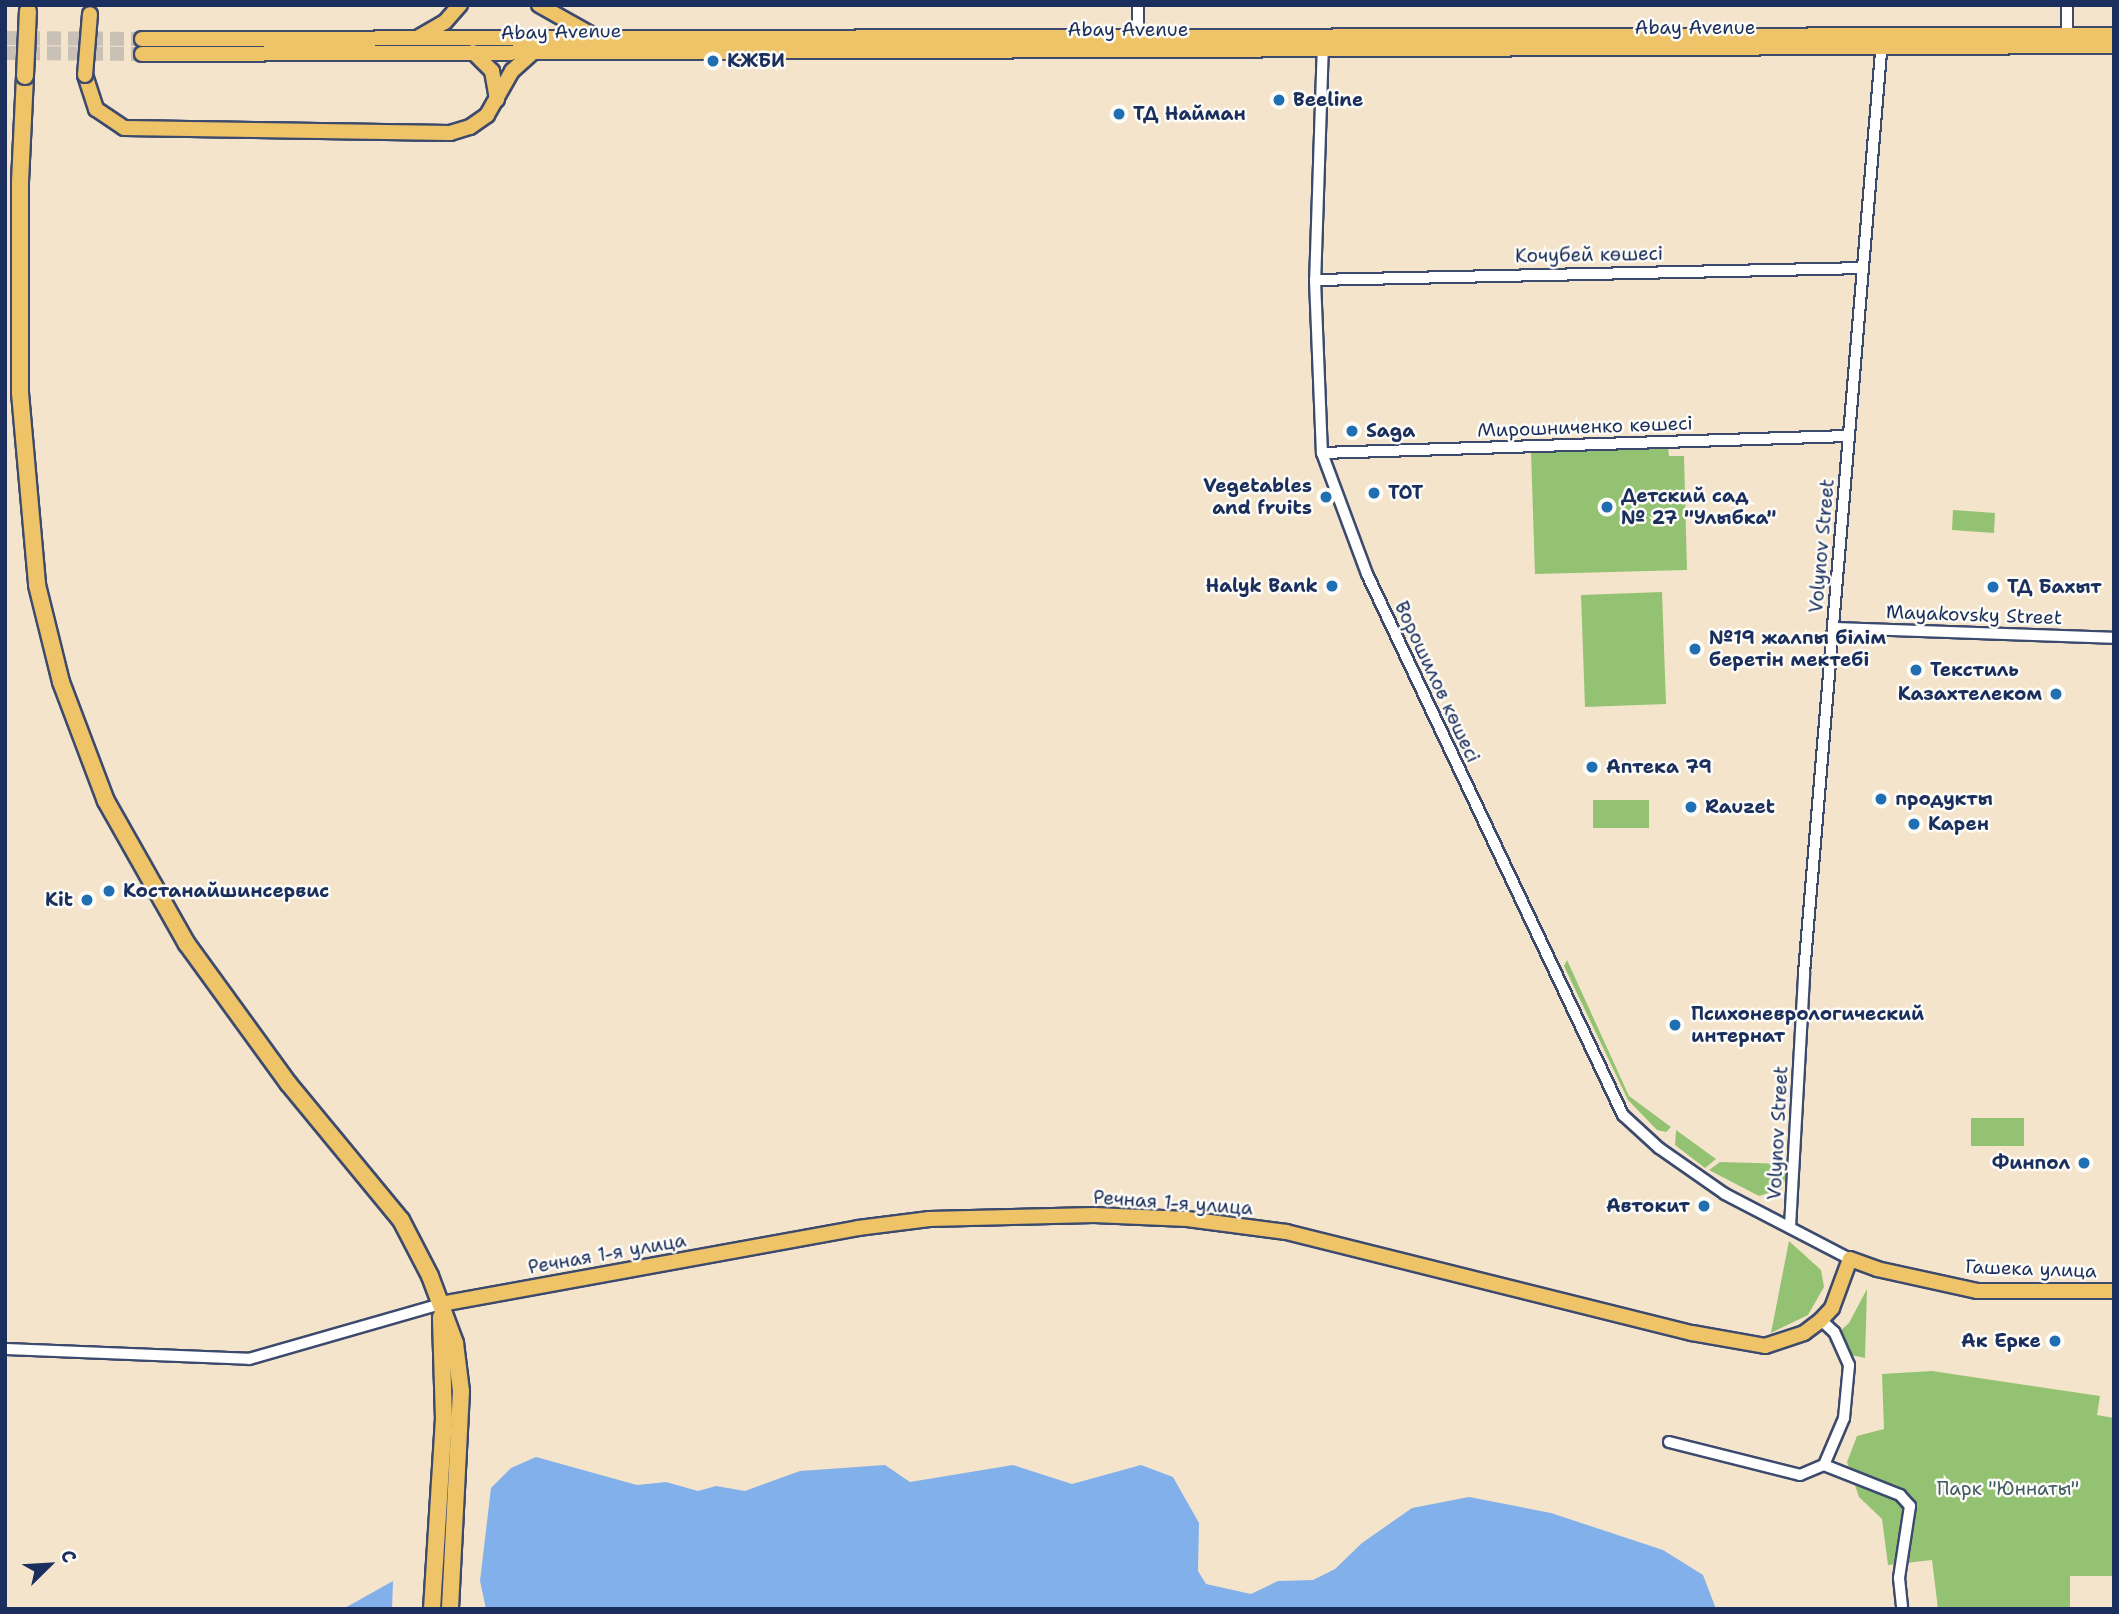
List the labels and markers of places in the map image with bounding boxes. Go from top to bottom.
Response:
place label: КЖБИ [727,50,785,72]
marker: КЖБИ [705,53,721,69]
place label: Beeline [1293,89,1363,111]
marker: Beeline [1271,92,1287,108]
place label: ТД Найман [1133,103,1246,125]
marker: ТД Найман [1111,106,1127,122]
place label: Saga [1366,420,1415,442]
marker: Saga [1344,423,1360,439]
place label: Vegetables and fruits [1203,475,1312,519]
place label: ТОТ [1388,482,1423,504]
marker: ТОТ [1366,485,1382,501]
place label: Детский сад № 27 "Улыбка" [1621,485,1777,529]
marker: Vegetables and fruits [1318,489,1334,505]
marker: Детский сад № 27 "Улыбка" [1599,499,1615,515]
place label: Halyk Bank [1206,575,1318,597]
place label: ТД Бахыт [2007,576,2102,598]
marker: Halyk Bank [1324,578,1340,594]
marker: ТД Бахыт [1985,579,2001,595]
place label: №19 жалпы білім беретін мектебі [1709,627,1886,671]
marker: №19 жалпы білім беретін мектебі [1687,641,1703,657]
place label: Текстиль [1930,659,2019,681]
marker: Текстиль [1908,662,1924,678]
place label: Казахтелеком [1898,683,2042,705]
marker: Казахтелеком [2048,686,2064,702]
place label: Аптека 79 [1606,756,1712,778]
marker: Аптека 79 [1584,759,1600,775]
place label: продукты [1895,788,1993,810]
marker: продукты [1873,791,1889,807]
place label: Rauzet [1705,796,1775,818]
marker: Rauzet [1683,799,1699,815]
place label: Карен [1928,813,1989,835]
marker: Карен [1906,816,1922,832]
place label: Костанайшинсервис [123,880,329,902]
marker: Костанайшинсервис [101,883,117,899]
place label: Kit [45,889,73,911]
marker: Kit [79,892,95,908]
place label: Психоневрологический интернат [1691,1003,1924,1047]
marker: Психоневрологический интернат [1665,1015,1685,1035]
place label: Финпол [1992,1152,2070,1174]
marker: Финпол [2076,1155,2092,1171]
place label: Автокит [1606,1195,1690,1217]
marker: Автокит [1696,1198,1712,1214]
place label: Ак Ерке [1961,1330,2041,1352]
marker: Ак Ерке [2047,1333,2063,1349]

